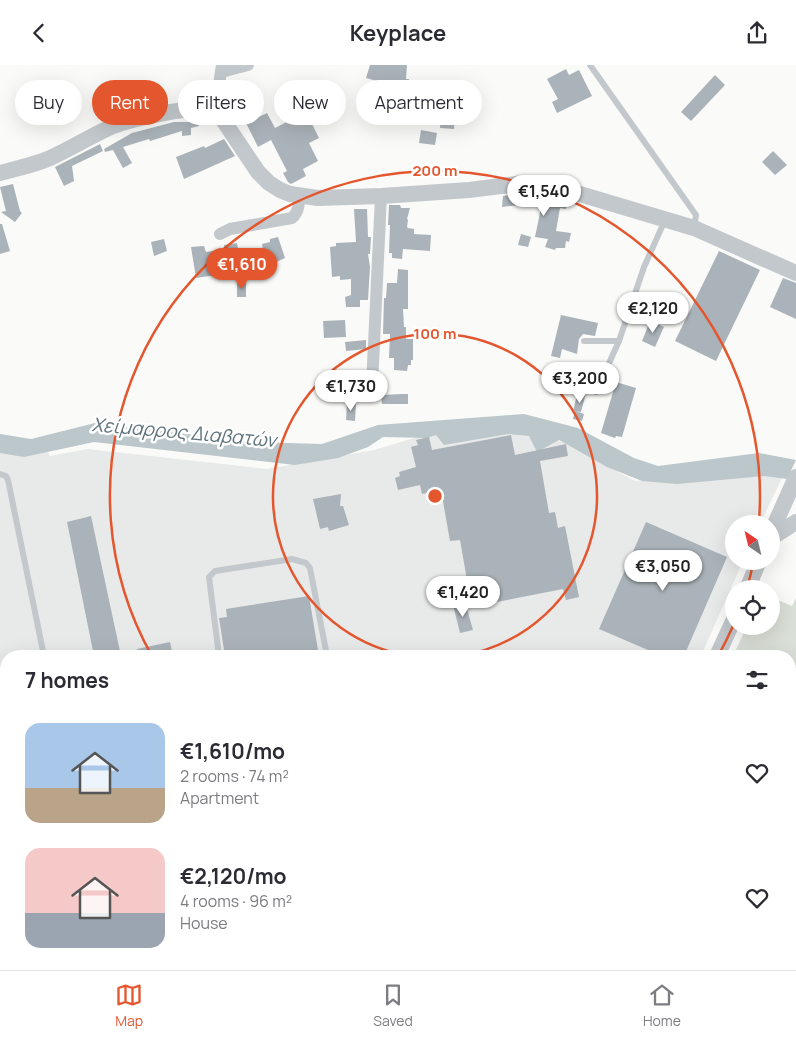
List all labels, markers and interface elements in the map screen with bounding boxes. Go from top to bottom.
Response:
text: Keyplace [350,18,446,48]
icon: back [25,19,53,47]
icon: share [743,19,771,47]
chip: Buy [15,80,82,125]
chip: Rent [92,80,168,125]
chip: Filters [178,80,264,125]
chip: New [274,80,346,125]
chip: Apartment [356,80,482,125]
text: 200 m [412,160,458,181]
pin: €1,540 [503,175,585,217]
text: €1,540 [518,180,570,202]
pin: €1,610 [201,247,283,290]
text: €1,610 [217,253,267,275]
pin: €2,120 [612,291,694,334]
text: €2,120 [628,297,678,319]
text: 100 m [414,323,456,344]
pin: €3,200 [539,361,621,404]
text: €3,200 [552,367,608,389]
pin: €1,730 [310,369,392,412]
text: €1,730 [326,375,376,397]
water label: Χείμαρρος Διαβατών [91,411,280,453]
centre of rings [426,487,444,505]
north arrow [725,515,780,570]
map controls [725,515,780,635]
pin: €3,050 [622,549,704,592]
text: €3,050 [635,555,691,577]
pin: €1,420 [422,575,504,618]
button: locate [725,580,780,635]
text: €1,420 [437,581,489,603]
text: 7 homes [25,666,109,694]
icon: filters [743,666,771,694]
text: €1,610/mo [180,737,285,765]
icon: home [65,743,125,803]
icon: heart [743,759,771,787]
text: 2 rooms · 74 m² [180,765,289,787]
text: Apartment [180,787,259,809]
text: €2,120/mo [180,862,286,890]
icon: home [65,868,125,928]
icon: heart [743,884,771,912]
text: 4 rooms · 96 m² [180,890,292,912]
text: House [180,912,228,934]
tab: Map [115,981,143,1030]
tab: Saved [373,981,413,1030]
tab: Home [643,981,681,1030]

